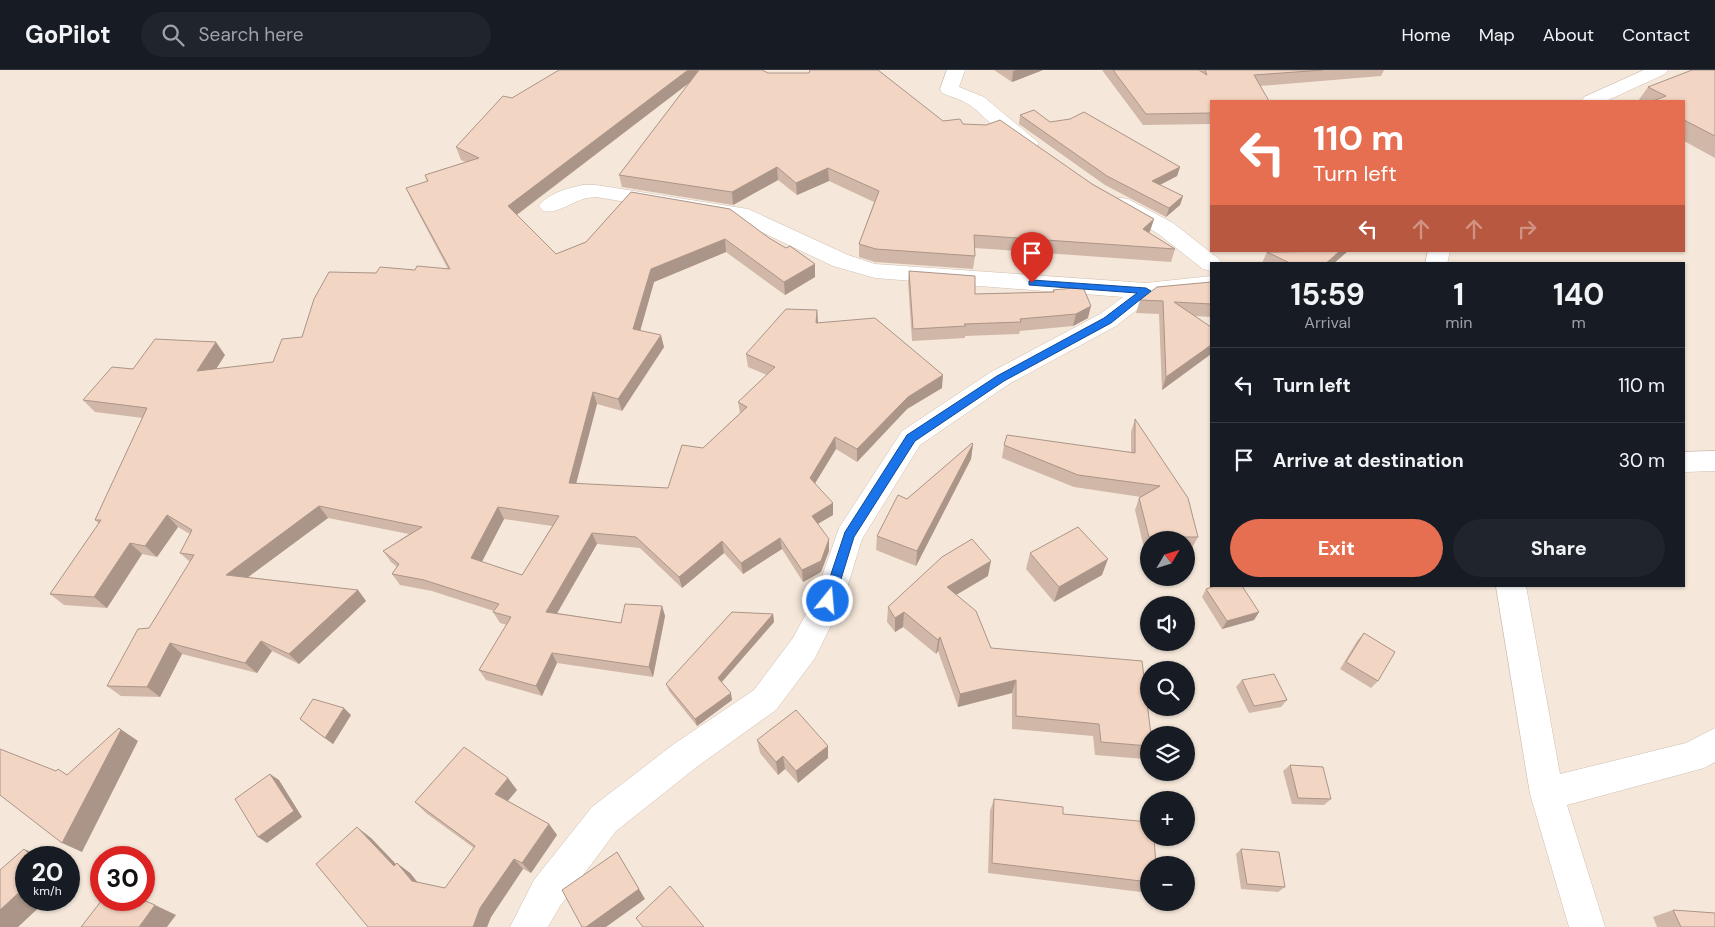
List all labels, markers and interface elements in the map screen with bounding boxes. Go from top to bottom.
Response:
search box [141,12,491,57]
text: GoPilot [25,19,111,50]
icon: search [159,21,187,49]
text: Search here [199,22,303,47]
text: Home [1401,23,1451,47]
text: Map [1479,23,1515,47]
text: About [1543,23,1594,47]
text: Contact [1622,23,1690,47]
text: 110 m [1313,115,1404,161]
icon: left [1230,120,1295,185]
text: Turn left [1313,159,1397,188]
icon: left [1354,215,1382,243]
icon: ahead [1407,215,1435,243]
icon: ahead [1460,215,1488,243]
icon: right [1513,215,1541,243]
pin [1011,232,1053,283]
icon: arrive [1018,239,1046,267]
text: 15:59 [1290,275,1365,314]
text: 1 [1453,275,1464,314]
text: 140 [1553,275,1604,314]
text: Arrival [1304,312,1351,333]
text: min [1445,312,1472,333]
text: m [1572,312,1586,333]
icon: left [1230,371,1258,399]
text: Turn left [1273,373,1351,398]
text: 110 m [1618,373,1665,398]
icon: arrive [1230,446,1258,474]
text: Arrive at destination [1273,448,1464,473]
text: 30 m [1619,448,1665,473]
button: Exit [1230,519,1443,577]
button: Share [1453,519,1665,577]
north arrow [1140,531,1195,586]
map controls [1140,531,1195,911]
position arrow [801,574,853,626]
button: sound [1140,596,1195,651]
button: search [1140,661,1195,716]
button: layers [1140,726,1195,781]
button: + [1140,791,1195,846]
speed limit sign: 30 [90,846,155,911]
text: 20 [32,856,63,889]
button: − [1140,856,1195,911]
text: km/h [33,883,62,899]

